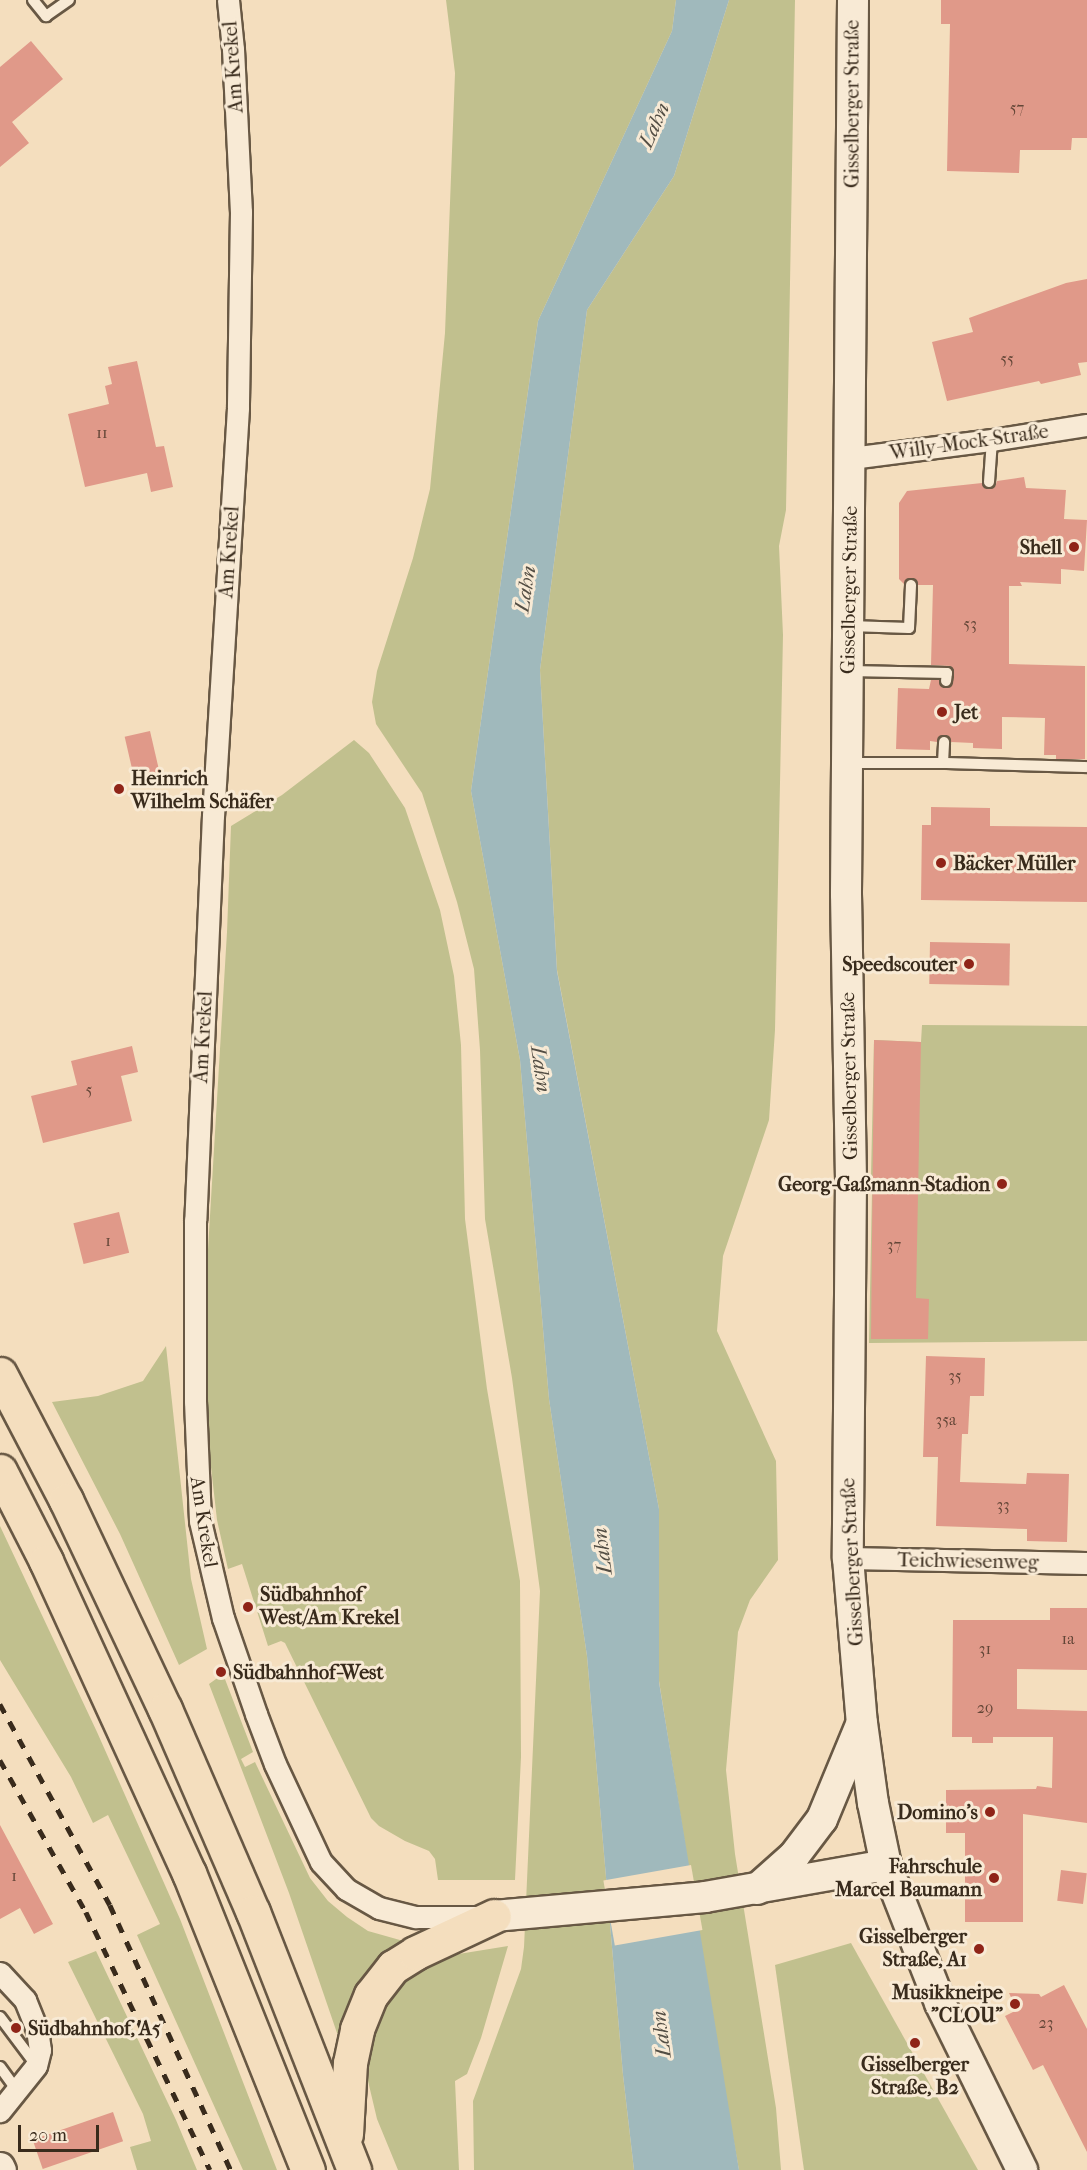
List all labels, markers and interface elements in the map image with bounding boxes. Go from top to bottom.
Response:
street label: Am Krekel [218,20,248,114]
street label: Gisselberger Straße [840,20,864,188]
water label: Lahn [633,98,675,152]
house number: 57 [1010,98,1024,118]
house number: 55 [1000,349,1014,369]
street label: Willy-Mock-Straße [888,419,1050,465]
house number: 11 [96,423,108,443]
street label: Am Krekel [214,505,244,599]
street label: Gisselberger Straße [836,506,862,674]
place label: Shell [1020,535,1062,559]
marker: Shell [1067,540,1081,554]
water label: Lahn [509,564,541,614]
house number: 53 [963,614,977,634]
place label: Jet [954,700,978,724]
marker: Jet [935,705,949,719]
place label: Heinrich Wilhelm Schäfer [131,766,274,813]
marker: Heinrich Wilhelm Schäfer [112,782,126,796]
place label: Bäcker Müller [953,851,1075,875]
marker: Bäcker Müller [934,856,948,870]
place label: Speedscouter [842,952,957,976]
marker: Speedscouter [962,957,976,971]
street label: Am Krekel [189,990,217,1084]
street label: Gisselberger Straße [836,992,862,1160]
water label: Lahn [525,1044,557,1094]
house number: 5 [86,1080,92,1100]
place label: Georg-Gaßmann-Stadion [778,1172,990,1196]
marker: Georg-Gaßmann-Stadion [995,1177,1009,1191]
house number: 1 [105,1231,111,1251]
house number: 37 [887,1235,901,1255]
house number: 35 [948,1366,962,1386]
house number: 35a [936,1410,956,1430]
street label: Am Krekel [185,1475,223,1569]
street label: Gisselberger Straße [836,1477,868,1647]
house number: 33 [996,1495,1010,1515]
water label: Lahn [587,1526,617,1576]
street label: Teichwiesenweg [897,1548,1039,1574]
place label: Südbahnhof West/Am Krekel [260,1583,400,1630]
marker: Südbahnhof West/Am Krekel [241,1600,255,1614]
house number: 1a [1061,1629,1075,1649]
house number: 31 [979,1639,991,1659]
place label: Südbahnhof-West [233,1660,384,1684]
marker: Südbahnhof-West [214,1665,228,1679]
house number: 29 [977,1698,993,1718]
place label: Domino's [897,1800,978,1824]
marker: Domino's [983,1805,997,1819]
place label: Fahrschule Marcel Baumann [835,1854,982,1901]
house number: 1 [11,1866,17,1886]
marker: Fahrschule Marcel Baumann [987,1871,1001,1885]
place label: Gisselberger Straße, A1 [859,1925,967,1972]
marker: Gisselberger Straße, A1 [972,1942,986,1956]
place label: Musikkneipe "CLOU" [892,1980,1003,2027]
marker: Musikkneipe "CLOU" [1008,1997,1022,2011]
water label: Lahn [646,2009,676,2059]
house number: 23 [1039,2013,1053,2033]
place label: Südbahnhof, A5 [28,2016,161,2040]
marker: Südbahnhof, A5 [9,2021,23,2035]
marker: Gisselberger Straße, B2 [908,2036,922,2050]
place label: Gisselberger Straße, B2 [861,2052,969,2099]
scale bar [21,2113,102,2151]
text: 20 m [29,2125,67,2146]

